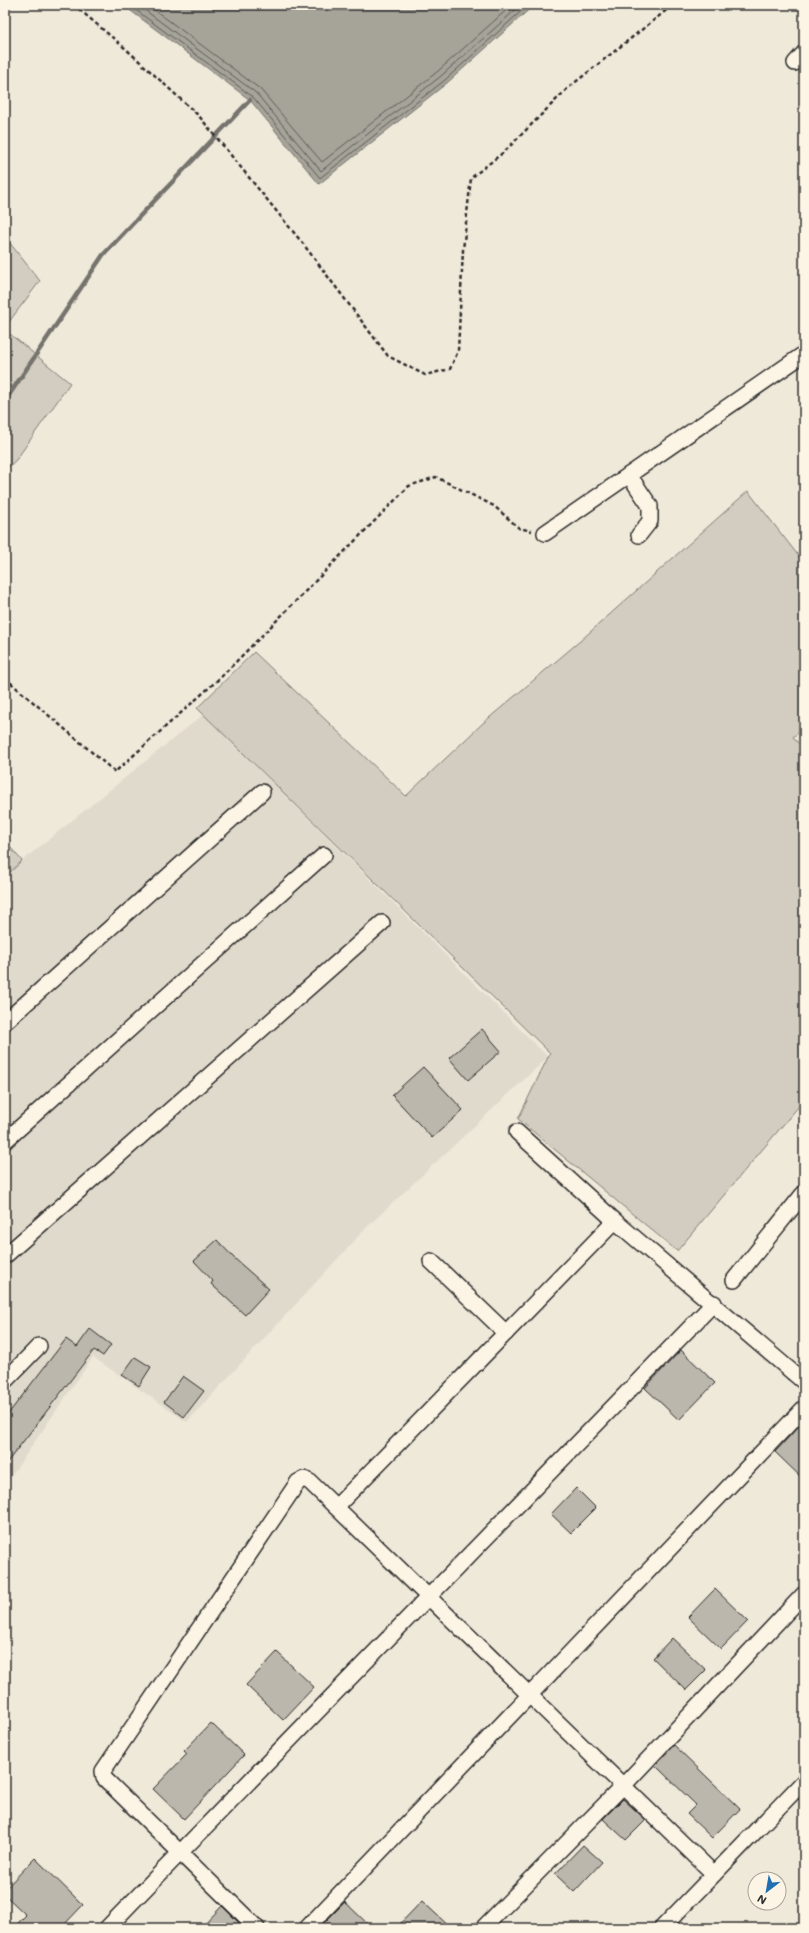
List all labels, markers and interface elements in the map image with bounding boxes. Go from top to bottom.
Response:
north arrow [747,1871,787,1911]
text: N [754,1891,769,1909]

